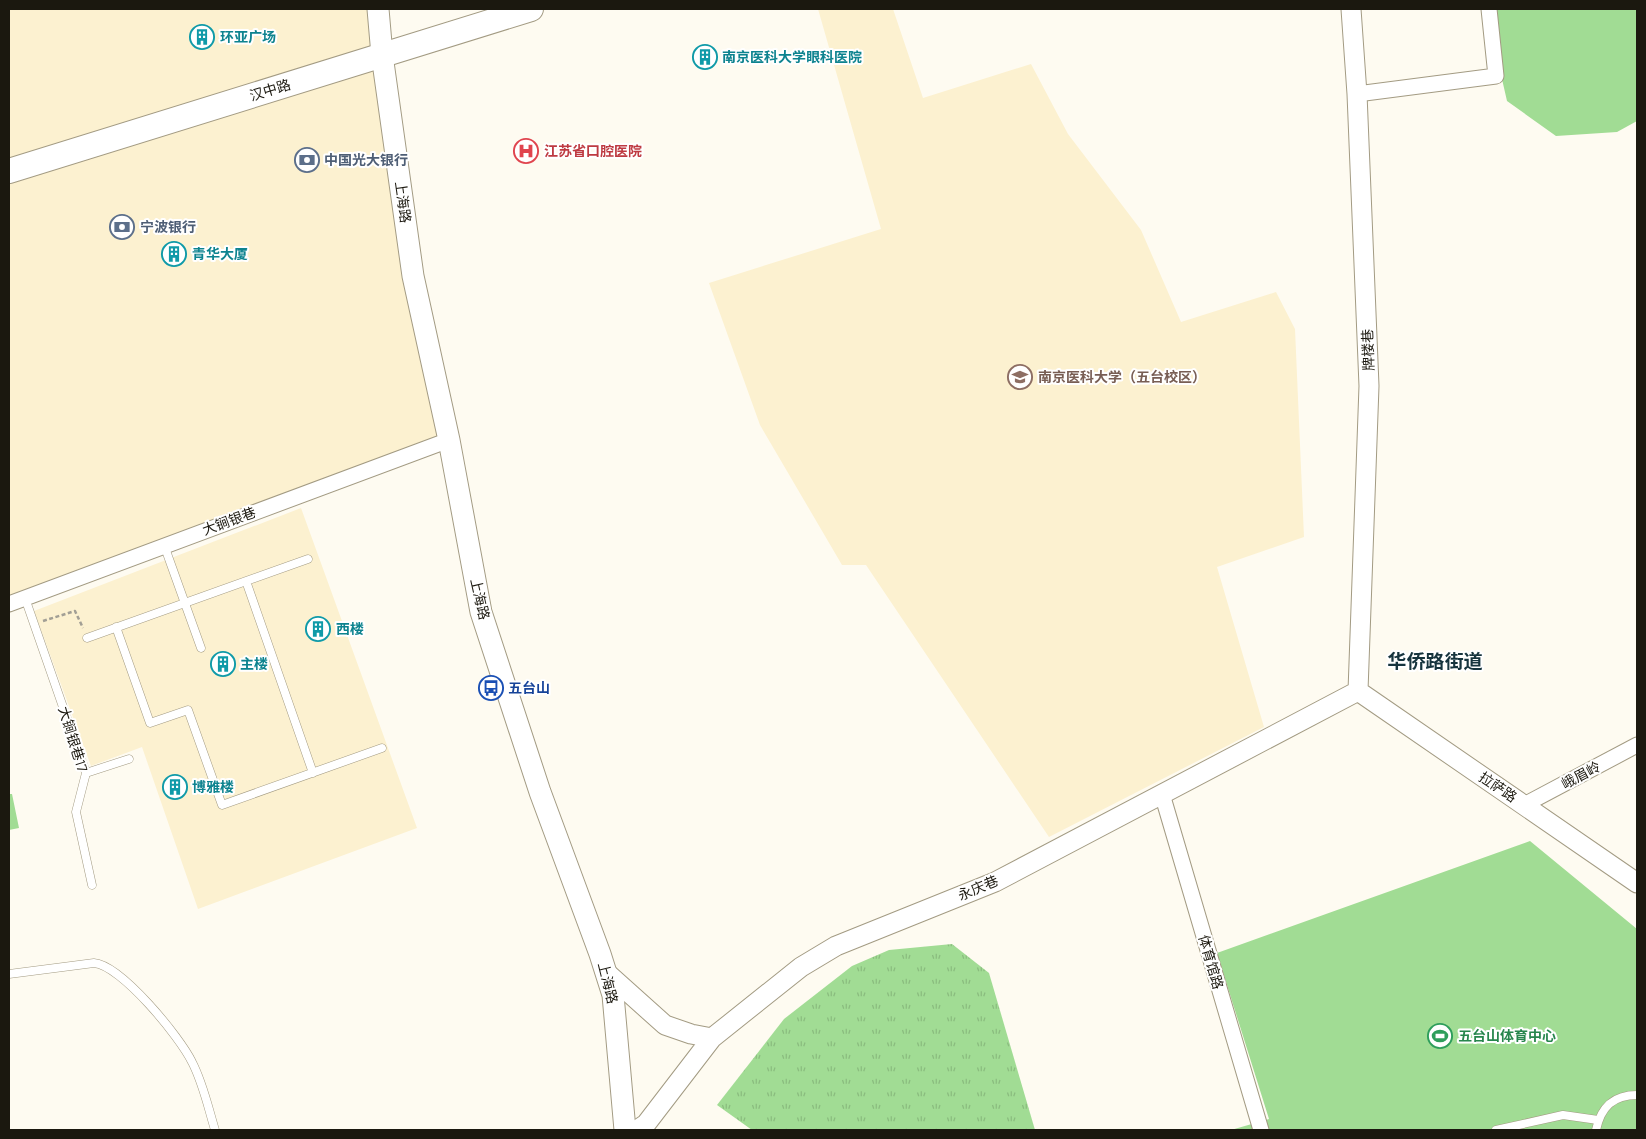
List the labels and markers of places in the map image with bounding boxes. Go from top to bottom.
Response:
building icon: 环亚广场 [189,24,215,50]
place label: 环亚广场 [220,28,276,45]
building icon: 南京医科大学眼科医院 [692,44,718,70]
place label: 南京医科大学眼科医院 [722,48,862,65]
hospital icon: 江苏省口腔医院 [513,138,539,164]
place label: 江苏省口腔医院 [544,142,642,159]
bank icon: 中国光大银行 [294,147,320,173]
place label: 中国光大银行 [324,151,408,168]
bank icon: 宁波银行 [109,214,135,240]
place label: 宁波银行 [140,218,196,235]
building icon: 青华大厦 [161,241,187,267]
place label: 青华大厦 [192,245,248,262]
school or university icon: 南京医科大学（五台校区） [1007,364,1033,390]
place label: 南京医科大学（五台校区） [1038,368,1206,385]
building icon: 西楼 [305,616,331,642]
place label: 西楼 [336,620,364,637]
building icon: 主楼 [210,651,236,677]
place label: 主楼 [240,655,268,672]
bus stop icon: 五台山 [478,675,504,701]
place label: 五台山 [508,679,550,696]
building icon: 博雅楼 [162,774,188,800]
place label: 博雅楼 [192,778,234,795]
sports icon: 五台山体育中心 [1427,1023,1453,1049]
place label: 五台山体育中心 [1458,1027,1556,1044]

